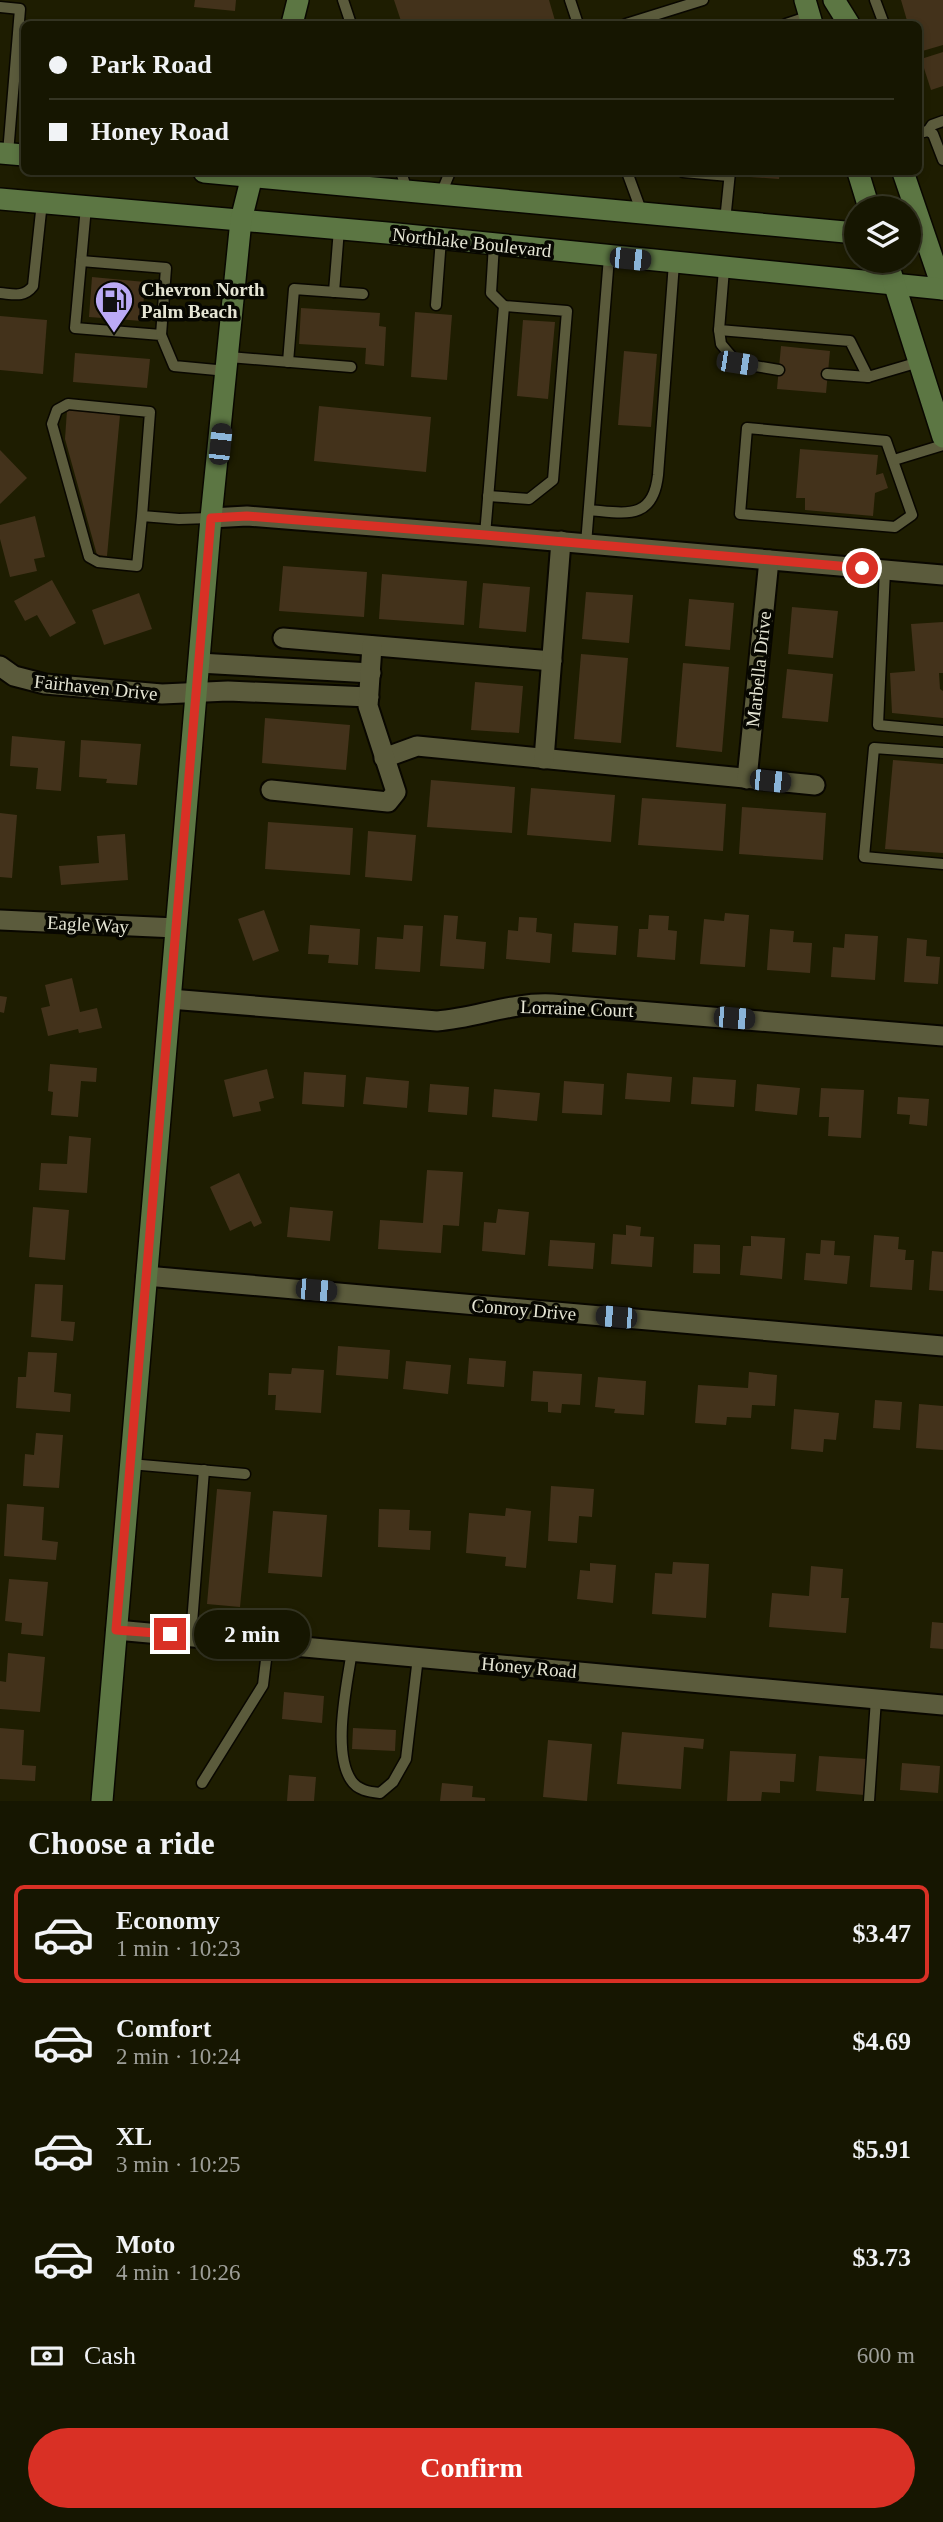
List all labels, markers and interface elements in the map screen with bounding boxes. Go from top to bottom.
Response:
text: Park Road [91,50,212,79]
text: Honey Road [91,117,229,146]
map controls [844,196,921,273]
button: layers [844,196,921,273]
street label: Northlake Boulevard [391,224,553,261]
car [609,246,652,272]
fuel station icon: Chevron North Palm Beach [93,279,135,334]
place label: Chevron North Palm Beach [141,279,265,322]
car [715,349,760,377]
car [208,422,233,466]
route start [846,552,878,584]
street label: Marbella Drive [742,610,775,728]
street label: Fairhaven Drive [33,671,159,704]
car [749,768,792,794]
street label: Eagle Way [46,912,130,937]
street label: Lorraine Court [520,996,635,1021]
car [713,1006,756,1030]
car [295,1278,338,1302]
street label: Conroy Drive [471,1294,577,1325]
car [595,1305,638,1329]
callout: 2 min [194,1610,310,1658]
route end [154,1618,186,1650]
text: 2 min [224,1622,280,1647]
street label: Honey Road [480,1653,578,1682]
text: Choose a ride [28,1825,215,1861]
icon: car [32,1903,95,1966]
text: Economy [116,1906,220,1935]
text: $3.47 [853,1919,911,1948]
text: 1 min · 10:23 [116,1936,241,1961]
icon: car [32,2011,95,2074]
text: Comfort [116,2014,211,2043]
text: $4.69 [853,2027,911,2056]
text: 2 min · 10:24 [116,2044,241,2069]
icon: car [32,2119,95,2182]
text: XL [116,2122,152,2151]
text: $5.91 [853,2135,911,2164]
text: 3 min · 10:25 [116,2152,241,2177]
icon: car [32,2227,95,2290]
text: Moto [116,2230,175,2259]
text: $3.73 [853,2243,911,2272]
text: 4 min · 10:26 [116,2260,241,2285]
icon: cash [28,2337,66,2375]
text: Cash [84,2341,136,2370]
text: 600 m [857,2343,915,2368]
button: Confirm [28,2428,915,2508]

